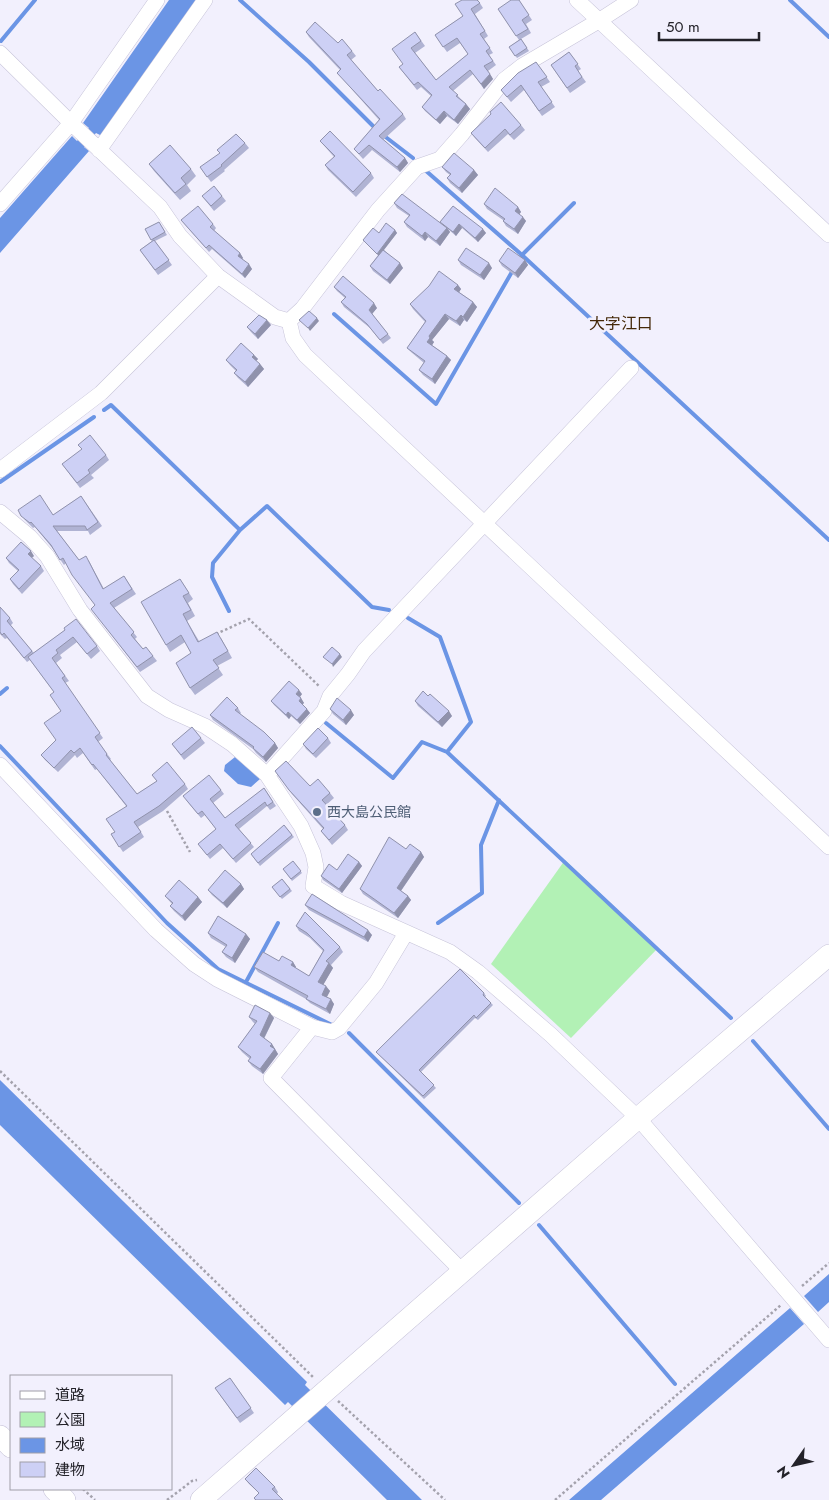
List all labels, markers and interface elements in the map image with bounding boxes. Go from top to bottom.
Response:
scale bar [659,10,759,42]
text: 50 m [666,16,700,38]
district label: 大字江口 [589,312,653,335]
place label: 西大島公民館 [327,802,411,822]
marker: 西大島公民館 [311,806,323,818]
legend [10,1375,172,1490]
text: 道路 [55,1384,85,1406]
text: 公園 [55,1409,85,1431]
text: 水域 [55,1434,85,1456]
north arrow [769,1440,819,1490]
text: 建物 [55,1459,85,1481]
text: N [772,1462,795,1482]

